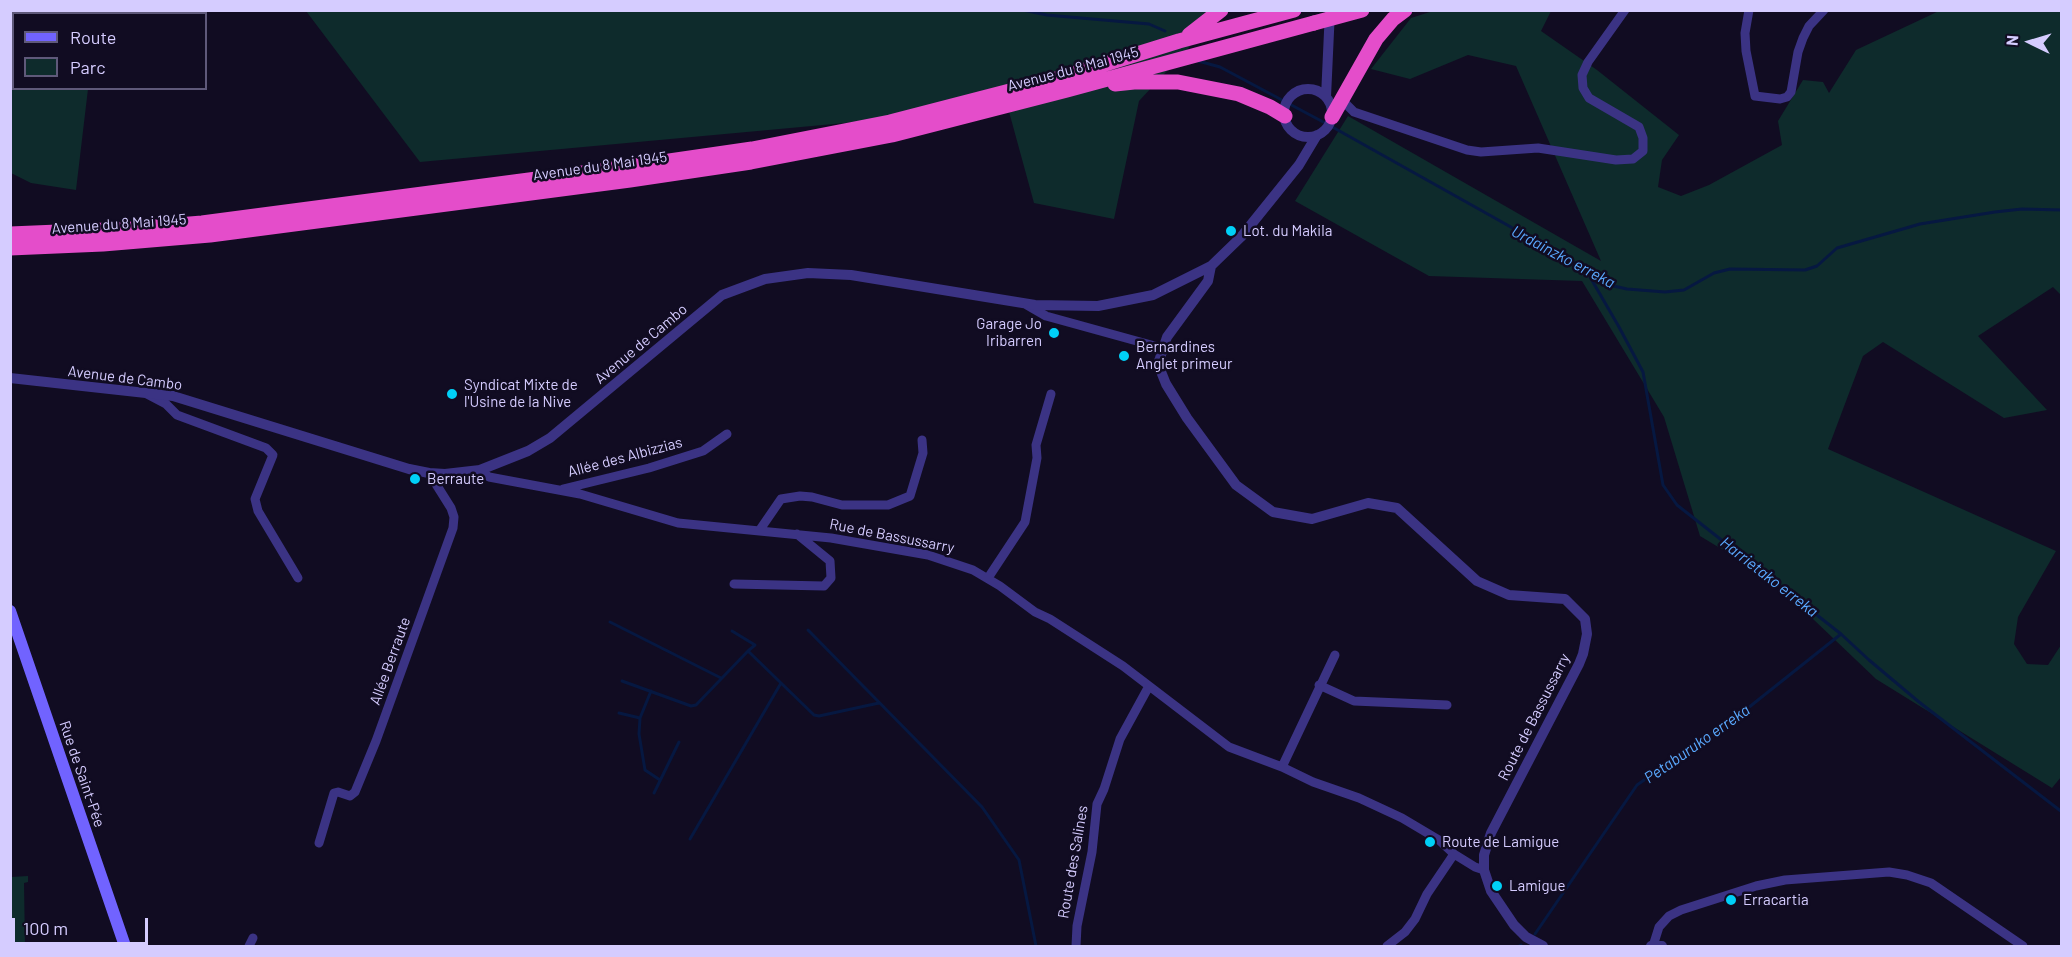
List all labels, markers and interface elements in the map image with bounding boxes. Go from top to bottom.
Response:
legend [12,12,207,90]
north arrow [2000,12,2060,72]
text: Route [70,26,116,48]
text: N [2002,34,2021,47]
street label: Avenue du 8 Mai 1945 [1005,43,1141,95]
text: Parc [70,56,106,78]
street label: Avenue du 8 Mai 1945 [532,148,668,184]
street label: Avenue du 8 Mai 1945 [51,210,187,238]
place label: Lot. du Makila [1243,222,1332,240]
water label: Urdainzko erreka [1508,222,1618,292]
marker: Lot. du Makila [1224,224,1238,238]
street label: Avenue de Cambo [591,300,691,388]
place label: Garage Jo Iribarren [976,315,1042,350]
marker: Garage Jo Iribarren [1047,326,1061,340]
place label: Bernardines Anglet primeur [1136,338,1232,373]
marker: Bernardines Anglet primeur [1117,349,1131,363]
street label: Avenue de Cambo [67,362,183,394]
place label: Syndicat Mixte de l'Usine de la Nive [464,376,578,411]
marker: Syndicat Mixte de l'Usine de la Nive [445,387,459,401]
street label: Allée des Albizzias [566,433,684,481]
place label: Berraute [427,470,484,488]
marker: Berraute [408,472,422,486]
street label: Rue de Bassussarry [828,515,956,557]
water label: Harrietako erreka [1716,533,1822,621]
street label: Allée Berraute [366,615,414,707]
street label: Route de Bassussarry [1494,650,1574,784]
water label: Petaburuko erreka [1640,700,1754,788]
street label: Rue de Saint-Pée [55,718,109,830]
street label: Route des Salines [1054,804,1092,920]
place label: Route de Lamigue [1442,833,1559,851]
marker: Route de Lamigue [1423,835,1437,849]
place label: Lamigue [1509,877,1565,895]
marker: Lamigue [1490,879,1504,893]
place label: Erracartia [1743,891,1809,909]
marker: Erracartia [1724,893,1738,907]
scale bar [15,906,152,944]
text: 100 m [23,917,68,939]

